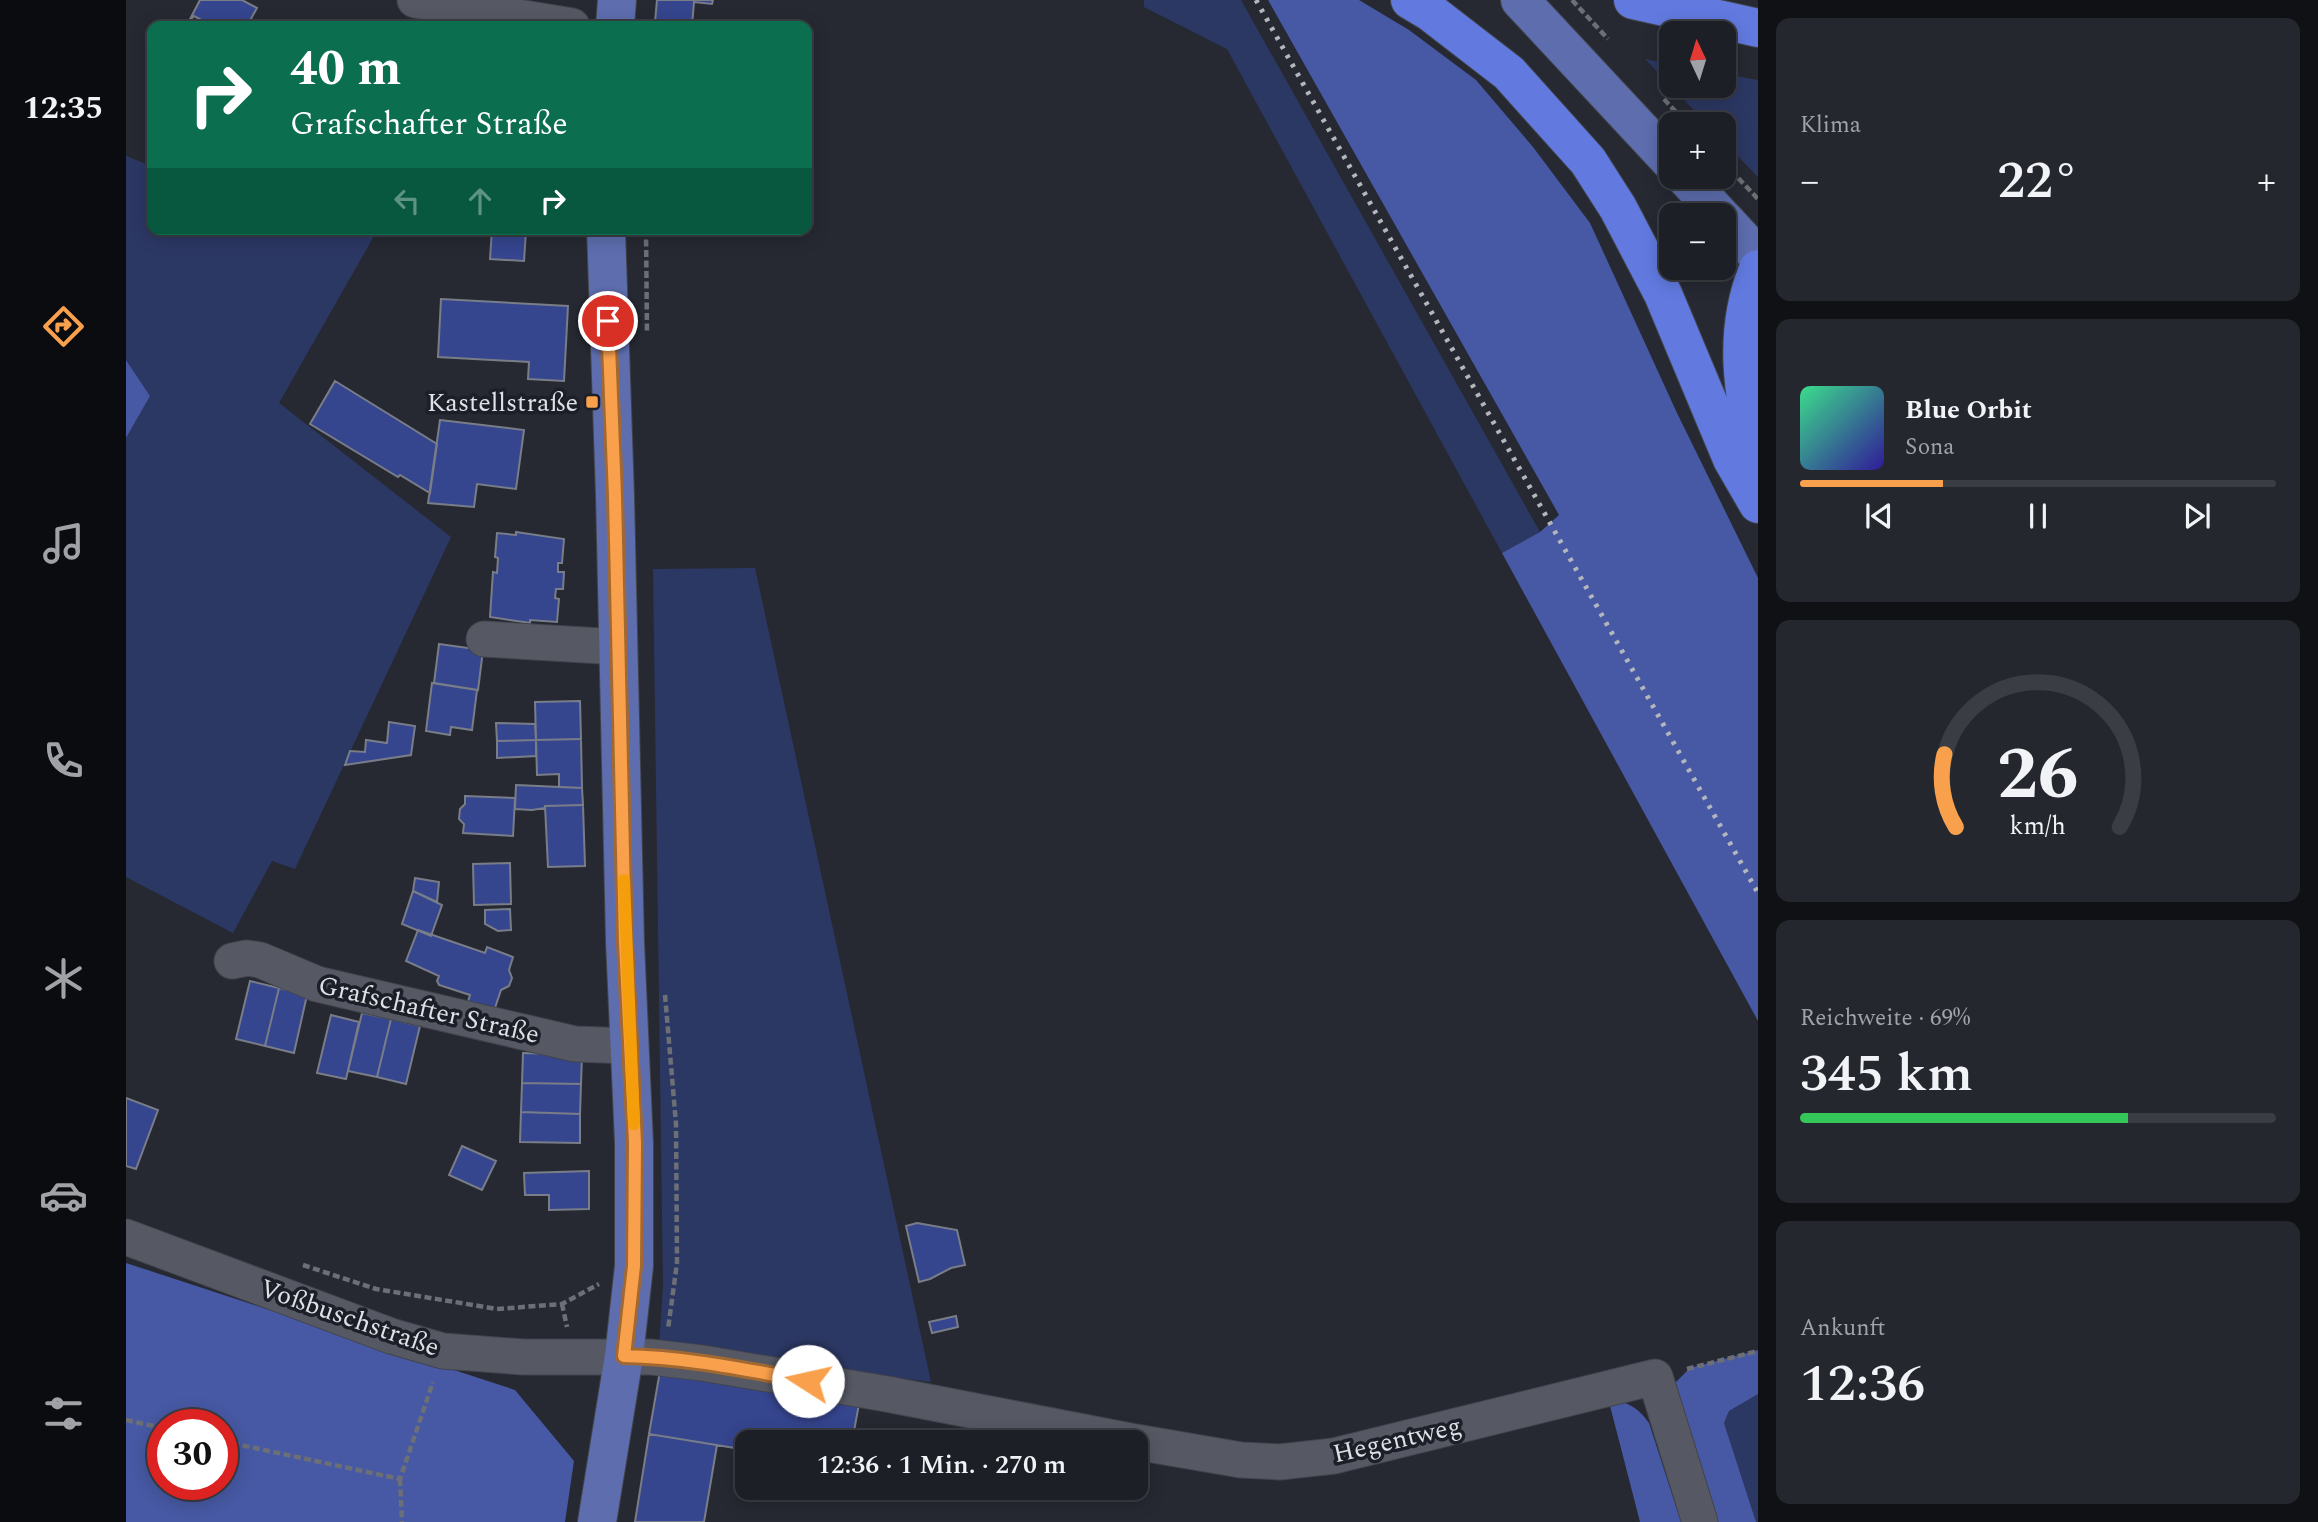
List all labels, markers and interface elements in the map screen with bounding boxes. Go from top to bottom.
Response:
north arrow [1659,21,1736,98]
map controls [1659,21,1736,280]
text: 40 m [290,32,401,107]
icon: right [175,49,266,140]
text: 12:35 [23,84,103,133]
text: Grafschafter Straße [290,100,568,149]
text: Klima [1800,108,1861,143]
button: + [1659,112,1736,189]
text: 22° [1997,142,2079,221]
text: − [1800,153,1819,211]
text: + [2257,153,2276,211]
icon: left [388,182,426,220]
icon: ahead [461,182,499,220]
icon: right [534,182,572,220]
button: − [1659,203,1736,280]
pin [578,291,638,351]
icon: directions [39,302,88,351]
icon: arrive [589,302,627,340]
place label: Kastellstraße [427,383,578,423]
text: Blue Orbit [1905,390,2032,430]
marker: Kastellstraße [584,394,600,410]
text: Sona [1905,430,1955,465]
icon: previous [1860,497,1898,535]
icon: pause [2019,497,2057,535]
icon: next [2178,497,2216,535]
icon: music [39,519,88,568]
text: 26 [1997,720,2079,831]
icon: phone [39,736,88,785]
text: km/h [2010,808,2066,846]
icon: climate [39,954,88,1003]
street label: Grafschafter Straße [314,965,543,1055]
text: Reichweite · 69% [1800,1001,1970,1036]
text: 345 km [1800,1035,1973,1114]
icon: car [39,1171,88,1220]
street label: Voßbuschstraße [255,1269,445,1367]
text: Ankunft [1800,1311,1885,1346]
position arrow [771,1344,845,1418]
text: 12:36 [1800,1345,1925,1424]
icon: filters [39,1389,88,1438]
street label: Hegentweg [1329,1406,1465,1474]
speed limit sign: 30 [147,1409,238,1500]
text: 12:36 · 1 Min. · 270 m [817,1445,1066,1485]

